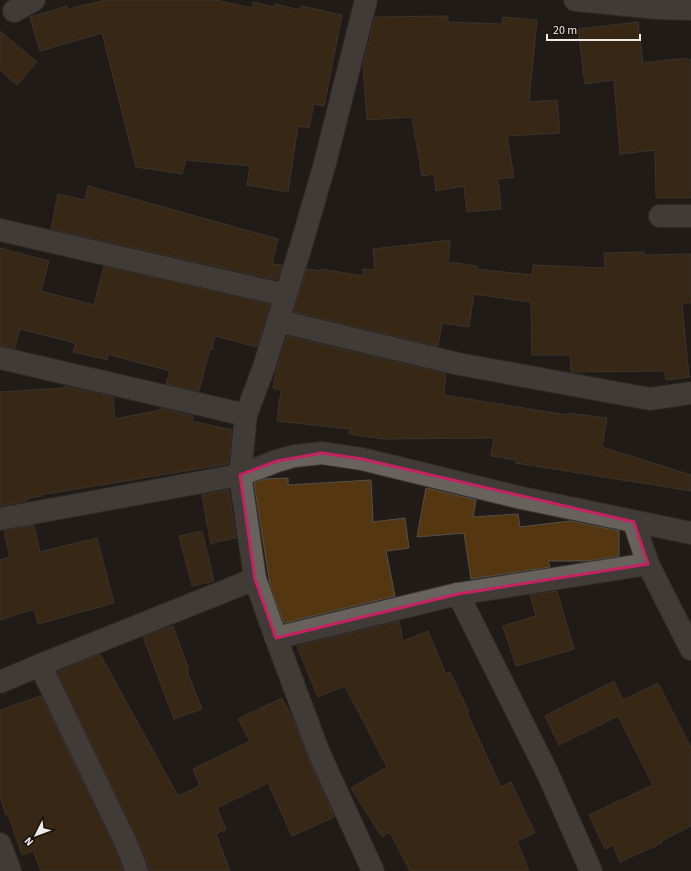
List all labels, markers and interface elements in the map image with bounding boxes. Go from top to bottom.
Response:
scale bar [547,16,640,42]
text: 20 m [553,22,577,39]
north arrow [16,815,56,855]
text: N [21,834,37,849]

